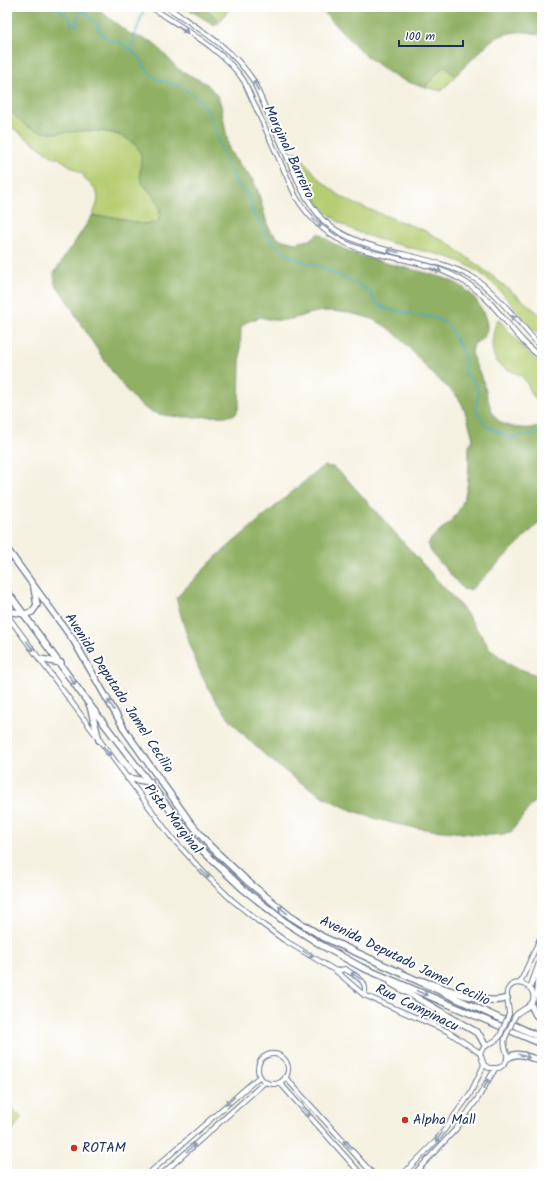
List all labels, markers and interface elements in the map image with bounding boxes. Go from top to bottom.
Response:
scale bar [399,22,463,48]
one-way arrow [177,25,188,33]
text: 100 m [405,27,436,46]
one-way arrow [251,81,259,93]
street label: Marginal Barreiro [258,102,320,202]
one-way arrow [312,219,322,228]
one-way arrow [387,246,400,254]
one-way arrow [430,267,443,274]
one-way arrow [511,314,520,325]
street label: Avenida Deputado Jamel Cecilio [59,608,179,778]
one-way arrow [26,640,34,651]
one-way arrow [68,674,77,685]
one-way arrow [106,699,114,711]
one-way arrow [103,745,111,756]
street label: Pista Marginal [138,779,208,859]
one-way arrow [200,869,210,879]
one-way arrow [278,906,289,914]
street label: Avenida Deputado Jamel Cecilio [316,910,494,1012]
one-way arrow [302,950,314,958]
one-way arrow [350,972,362,980]
street label: Rua Campinacu [372,978,463,1038]
one-way arrow [416,990,428,997]
one-way arrow [518,1053,531,1060]
one-way arrow [483,1078,491,1090]
one-way arrow [225,1097,236,1106]
one-way arrow [301,1106,310,1117]
place label: Alpha Mall [413,1109,476,1131]
marker: Alpha Mall [400,1115,410,1125]
one-way arrow [435,1131,443,1142]
place label: ROTAM [82,1137,126,1159]
one-way arrow [343,1141,352,1151]
marker: ROTAM [69,1143,79,1153]
one-way arrow [185,1144,195,1153]

